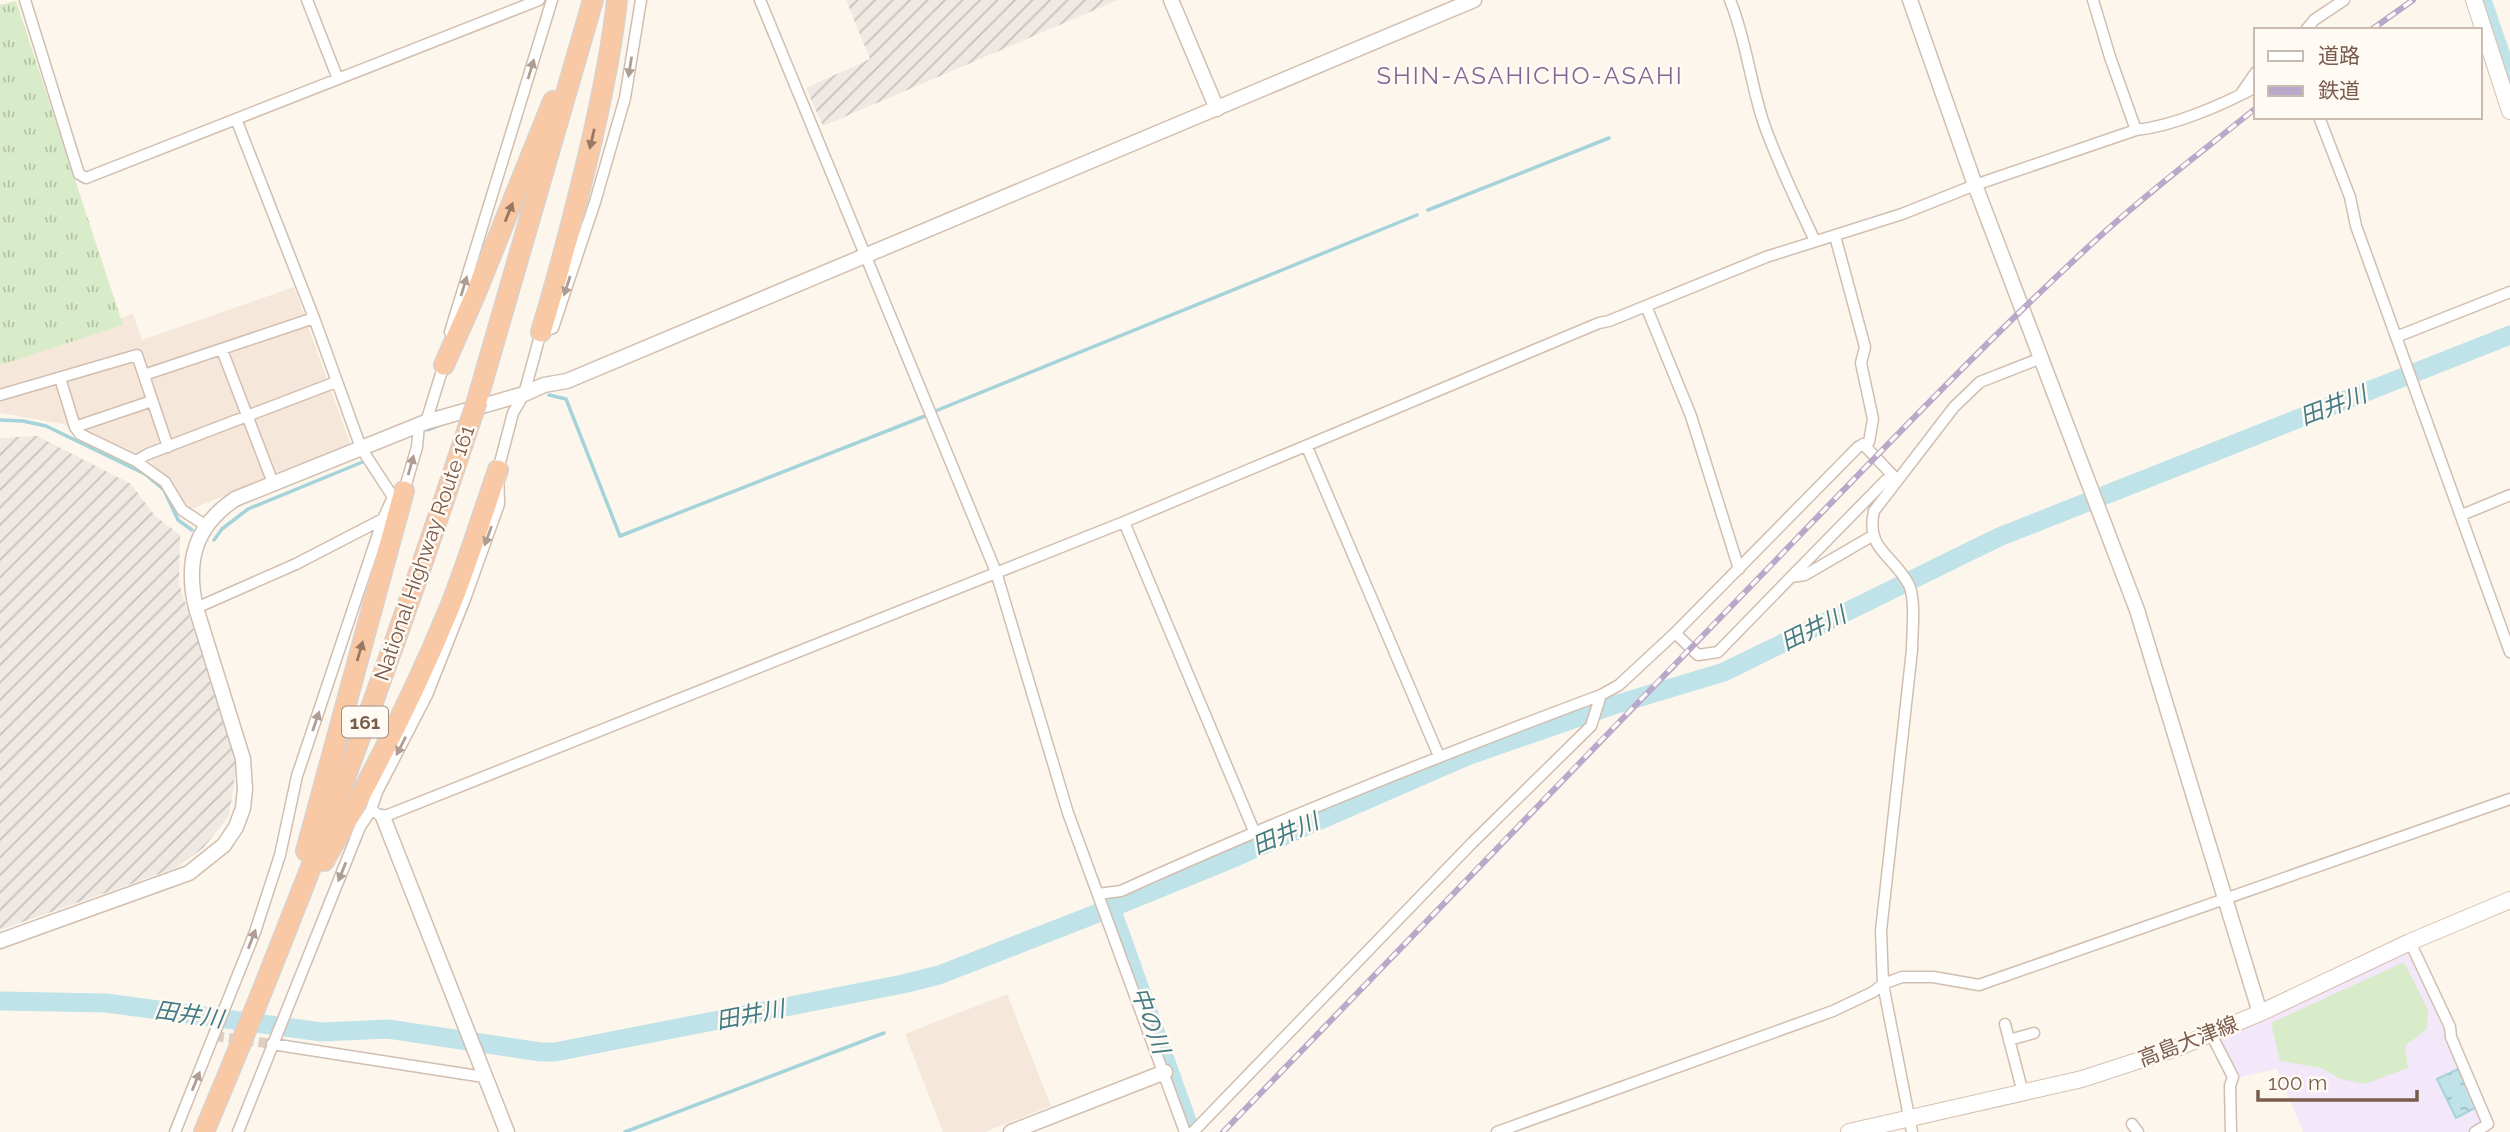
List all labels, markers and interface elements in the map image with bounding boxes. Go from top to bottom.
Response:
legend [2254,28,2482,119]
text: 道路 [2318,43,2360,68]
one-way arrow [624,56,635,78]
one-way arrow [526,58,536,79]
district label: SHIN-ASAHICHO-ASAHI [1376,61,1684,90]
text: 鉄道 [2318,78,2360,103]
one-way arrow [586,128,597,150]
one-way arrow [503,201,514,222]
one-way arrow [459,275,470,296]
one-way arrow [562,275,572,296]
water label: 田井川 [2296,379,2373,430]
street label: National Highway Route 161 [368,422,480,684]
one-way arrow [407,455,417,476]
one-way arrow [482,526,493,547]
water label: 田井川 [1776,599,1853,655]
one-way arrow [356,640,366,661]
road number: 161 [342,706,388,737]
one-way arrow [311,711,322,732]
one-way arrow [395,736,406,756]
water label: 田井川 [1248,806,1325,859]
one-way arrow [336,861,347,882]
one-way arrow [247,929,258,950]
water label: 中の川 [1127,983,1177,1060]
water label: 田井川 [714,994,789,1034]
water label: 田井川 [153,996,228,1033]
street label: 高島大津線 [2135,1011,2241,1071]
scale bar [2258,1058,2417,1102]
one-way arrow [190,1070,201,1091]
text: 100 m [2268,1070,2327,1095]

